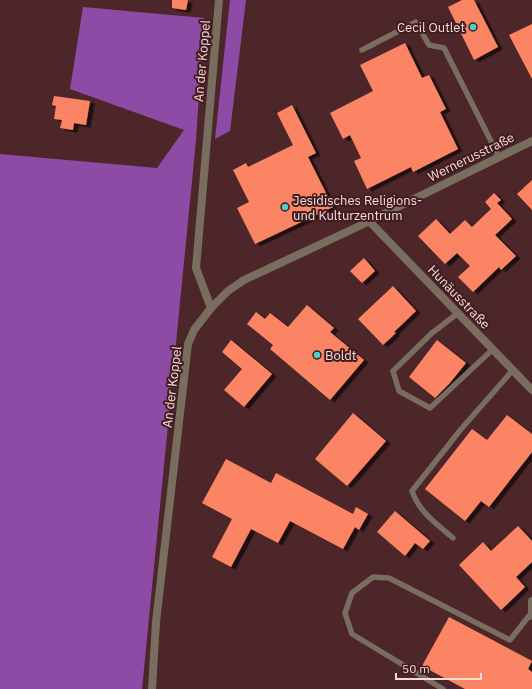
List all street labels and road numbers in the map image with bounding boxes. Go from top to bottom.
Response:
street label: An der Koppel [190,19,214,103]
street label: Wernerusstraße [425,129,517,185]
street label: Hunäusstraße [424,261,494,333]
street label: An der Koppel [159,345,186,429]

